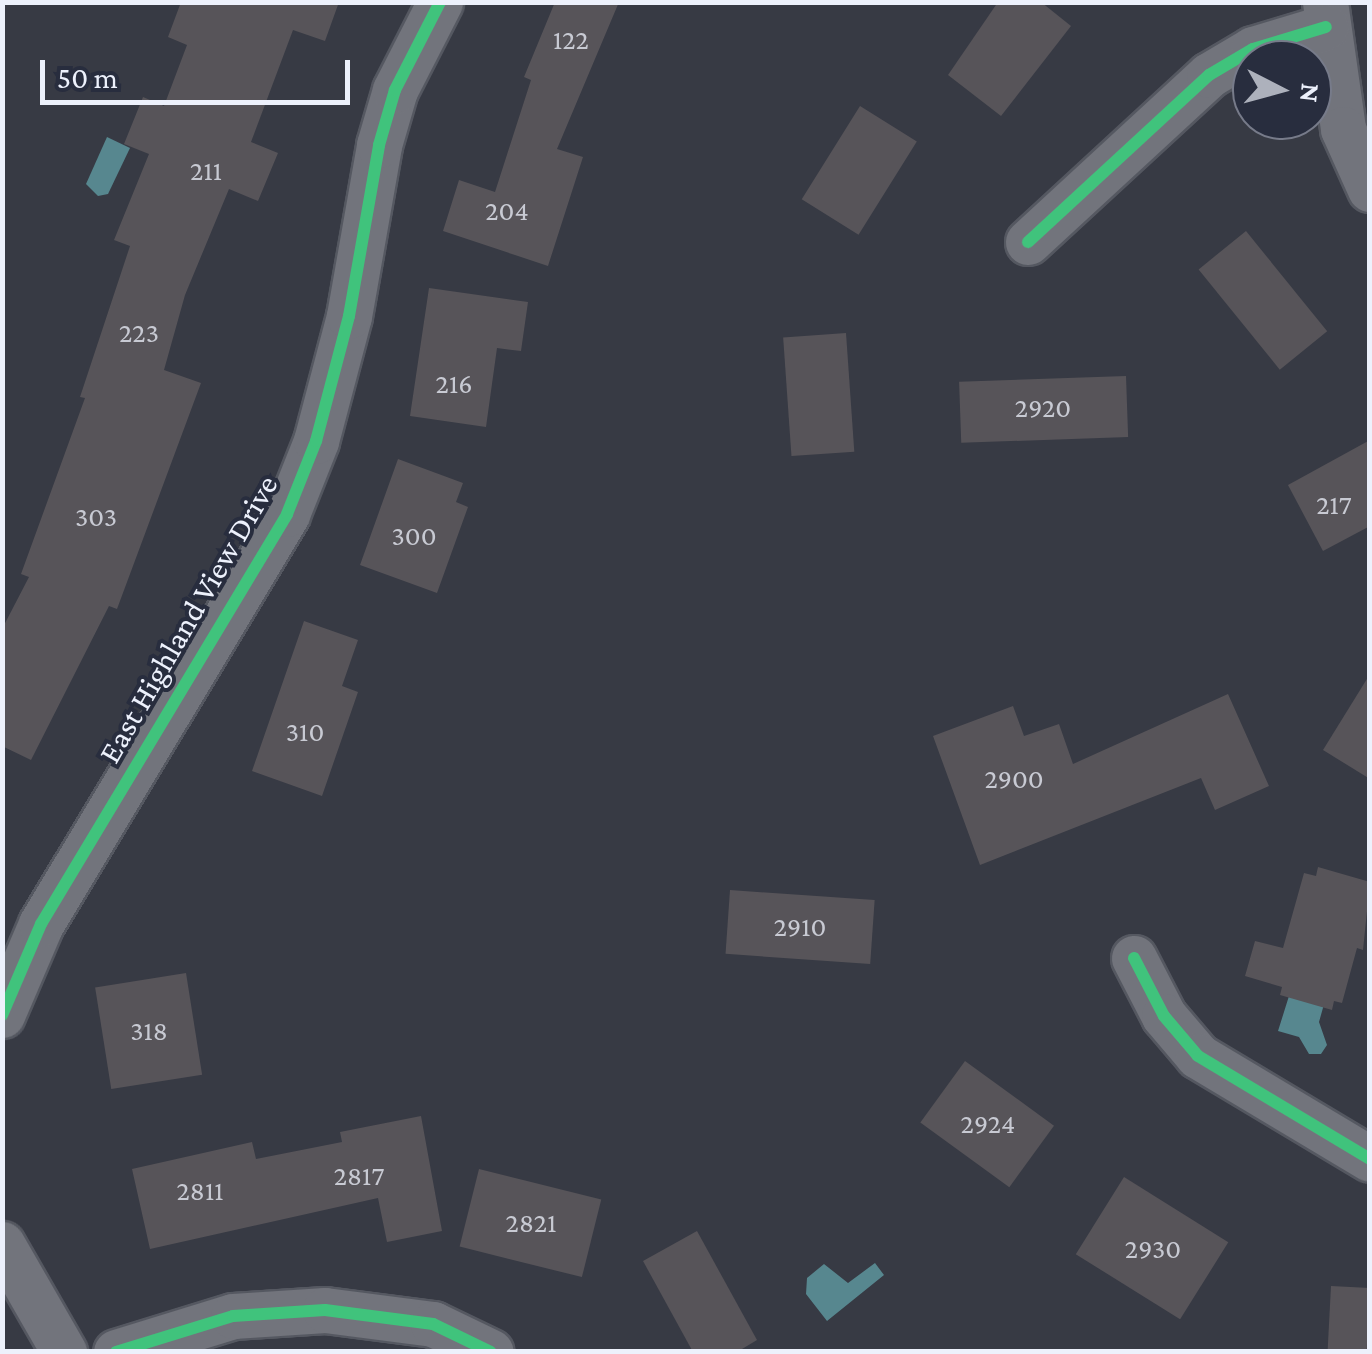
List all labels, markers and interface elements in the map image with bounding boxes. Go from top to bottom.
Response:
house number: 122 [553,23,589,57]
scale bar [45,40,355,102]
north arrow [1232,40,1332,140]
text: 50 m [57,61,118,94]
text: N [1294,82,1327,104]
house number: 211 [190,154,222,188]
house number: 204 [485,194,529,228]
house number: 223 [119,316,159,350]
house number: 216 [436,367,472,401]
house number: 2920 [1015,391,1071,425]
street label: East Highland View Drive [90,468,286,770]
house number: 217 [1316,488,1352,522]
house number: 303 [75,500,117,534]
house number: 300 [392,519,436,553]
house number: 310 [286,715,324,749]
house number: 2900 [984,762,1044,796]
house number: 2910 [774,910,826,944]
house number: 318 [130,1014,168,1048]
house number: 2924 [961,1107,1015,1141]
house number: 2817 [334,1159,384,1193]
house number: 2811 [176,1174,224,1208]
house number: 2821 [506,1206,556,1240]
house number: 2930 [1125,1232,1181,1266]

